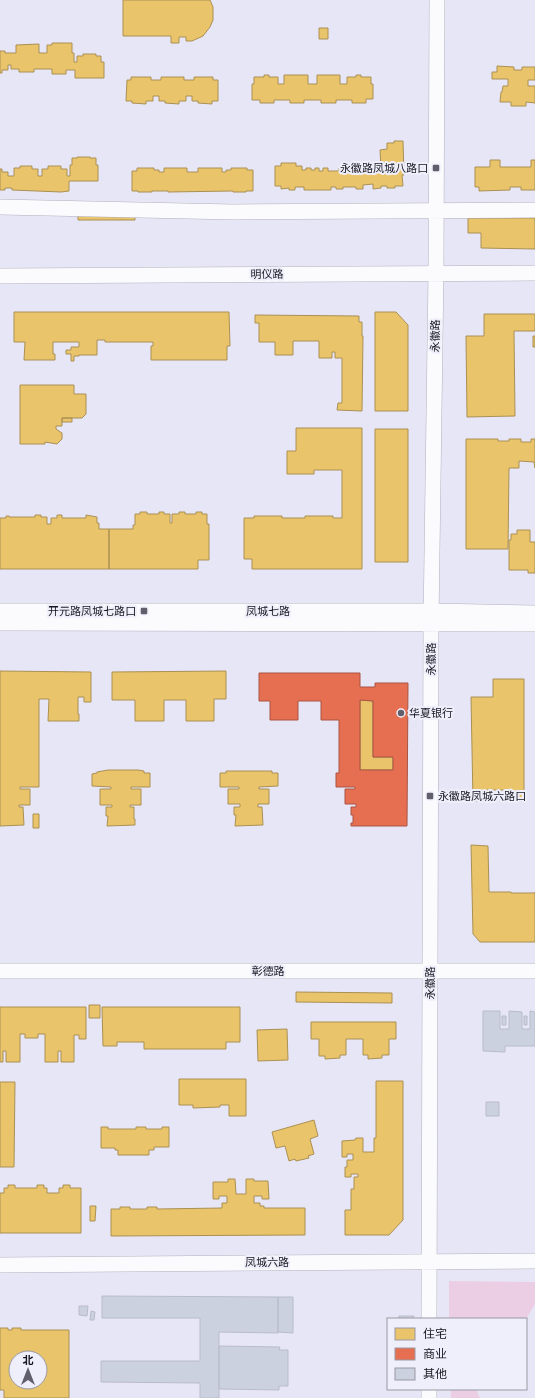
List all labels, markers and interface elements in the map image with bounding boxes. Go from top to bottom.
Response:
place label: 永徽路凤城八路口 [340,161,428,175]
marker: 永徽路凤城八路口 [431,163,441,173]
street label: 明仪路 [250,267,284,281]
street label: 永徽路 [428,319,442,353]
place label: 开元路凤城七路口 [48,604,136,618]
street label: 凤城七路 [246,604,290,618]
marker: 开元路凤城七路口 [139,606,149,616]
street label: 永徽路 [424,643,438,676]
place label: 华夏银行 [409,706,453,720]
marker: 华夏银行 [396,708,406,718]
place label: 永徽路凤城六路口 [438,789,526,803]
marker: 永徽路凤城六路口 [425,791,435,801]
street label: 彰德路 [252,964,285,978]
street label: 永徽路 [423,967,437,1000]
street label: 凤城六路 [245,1255,289,1269]
legend [387,1318,527,1390]
text: 住宅 [423,1326,447,1341]
text: 商业 [423,1346,447,1361]
north arrow [8,1350,48,1390]
text: 北 [23,1353,34,1367]
text: 其他 [423,1366,447,1381]

